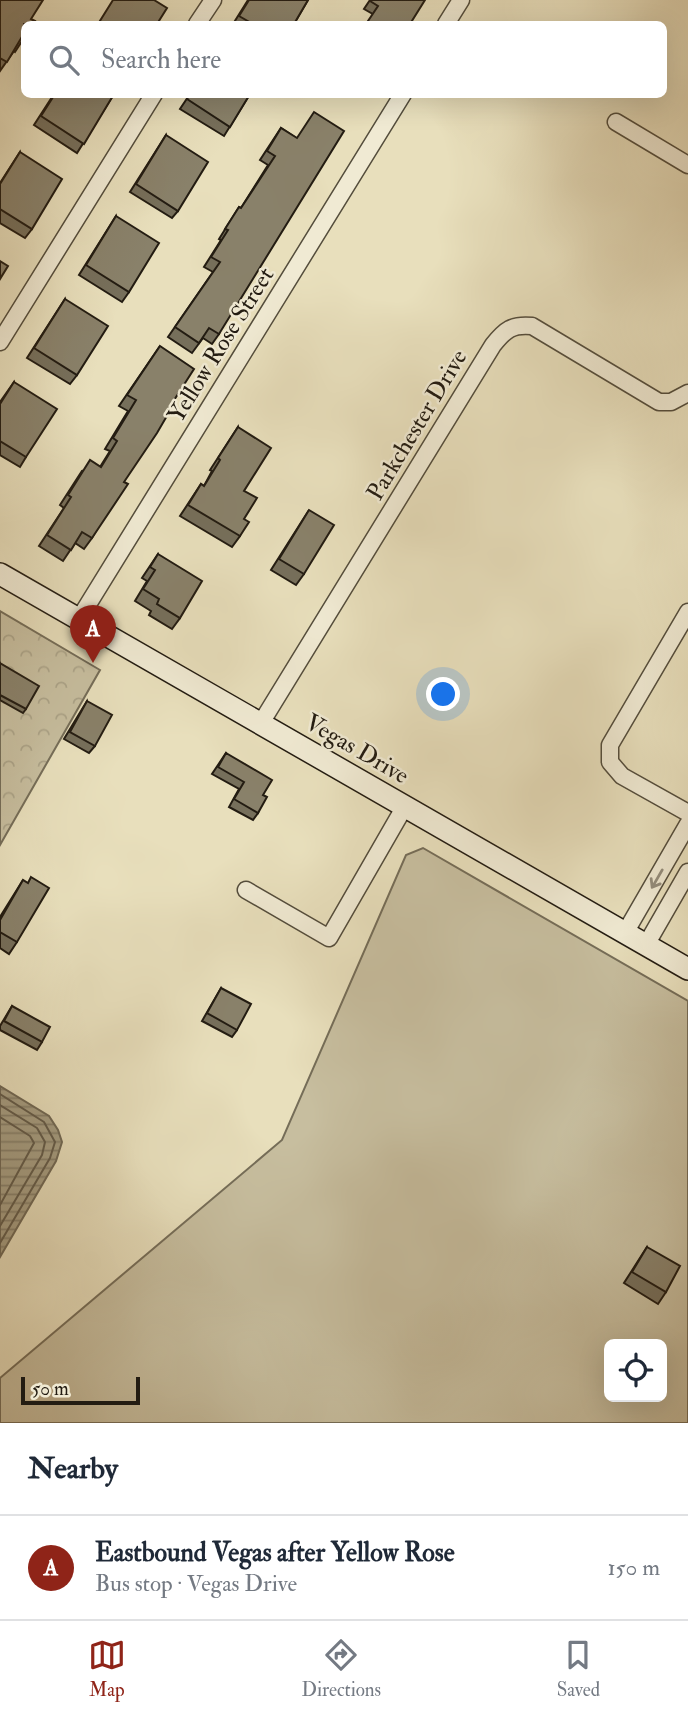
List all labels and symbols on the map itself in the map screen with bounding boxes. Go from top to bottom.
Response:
street label: Yellow Rose Street [161,261,281,428]
street label: Parkchester Drive [360,344,474,506]
pin: A [70,605,116,663]
your location [426,677,460,711]
street label: Vegas Drive [299,707,415,791]
one-way arrow [650,868,664,888]
scale bar [21,1374,140,1406]

